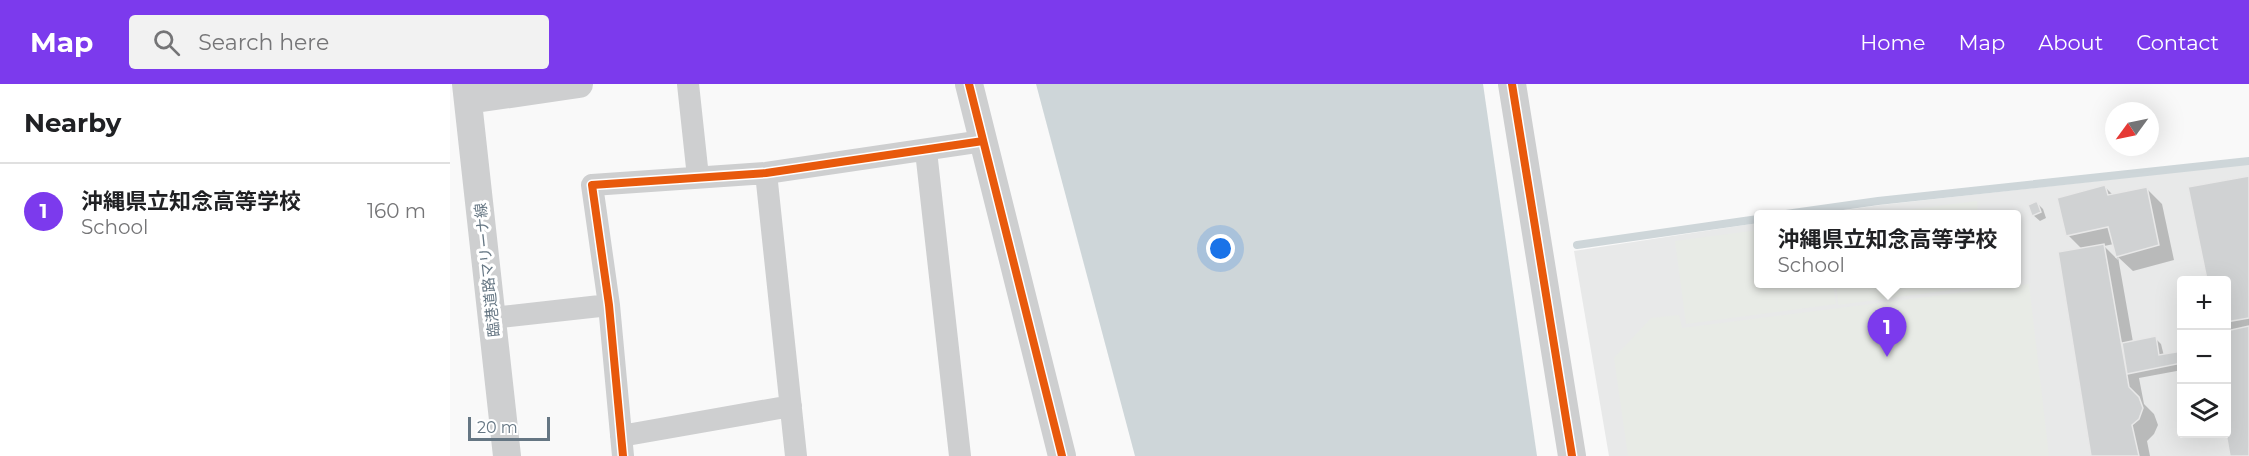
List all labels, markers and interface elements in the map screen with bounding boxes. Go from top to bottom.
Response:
search box [129,15,549,69]
text: Map [30,25,93,59]
icon: search [150,26,183,59]
text: Search here [198,29,329,56]
text: Home [1860,30,1925,55]
text: Map [1958,30,2005,55]
text: About [2038,30,2103,55]
text: Contact [2136,30,2219,55]
north arrow [2105,102,2159,156]
text: Nearby [24,107,121,139]
text: 沖縄県立知念高等学校 [81,188,301,215]
text: 1 [40,199,47,223]
text: 160 m [367,199,426,223]
street label: 臨港道路マリーナ線 [470,202,504,338]
popup [1754,210,2021,288]
text: School [81,215,148,239]
text: 沖縄県立知念高等学校 [1777,226,1998,253]
your location [1206,234,1235,263]
text: School [1777,253,1845,277]
map controls [2177,276,2231,438]
button: + [2177,276,2231,330]
pin: 1 [1868,308,1906,357]
button: − [2177,330,2231,384]
button: layers [2177,384,2231,438]
scale bar [468,414,550,442]
text: 20 m [477,418,518,437]

